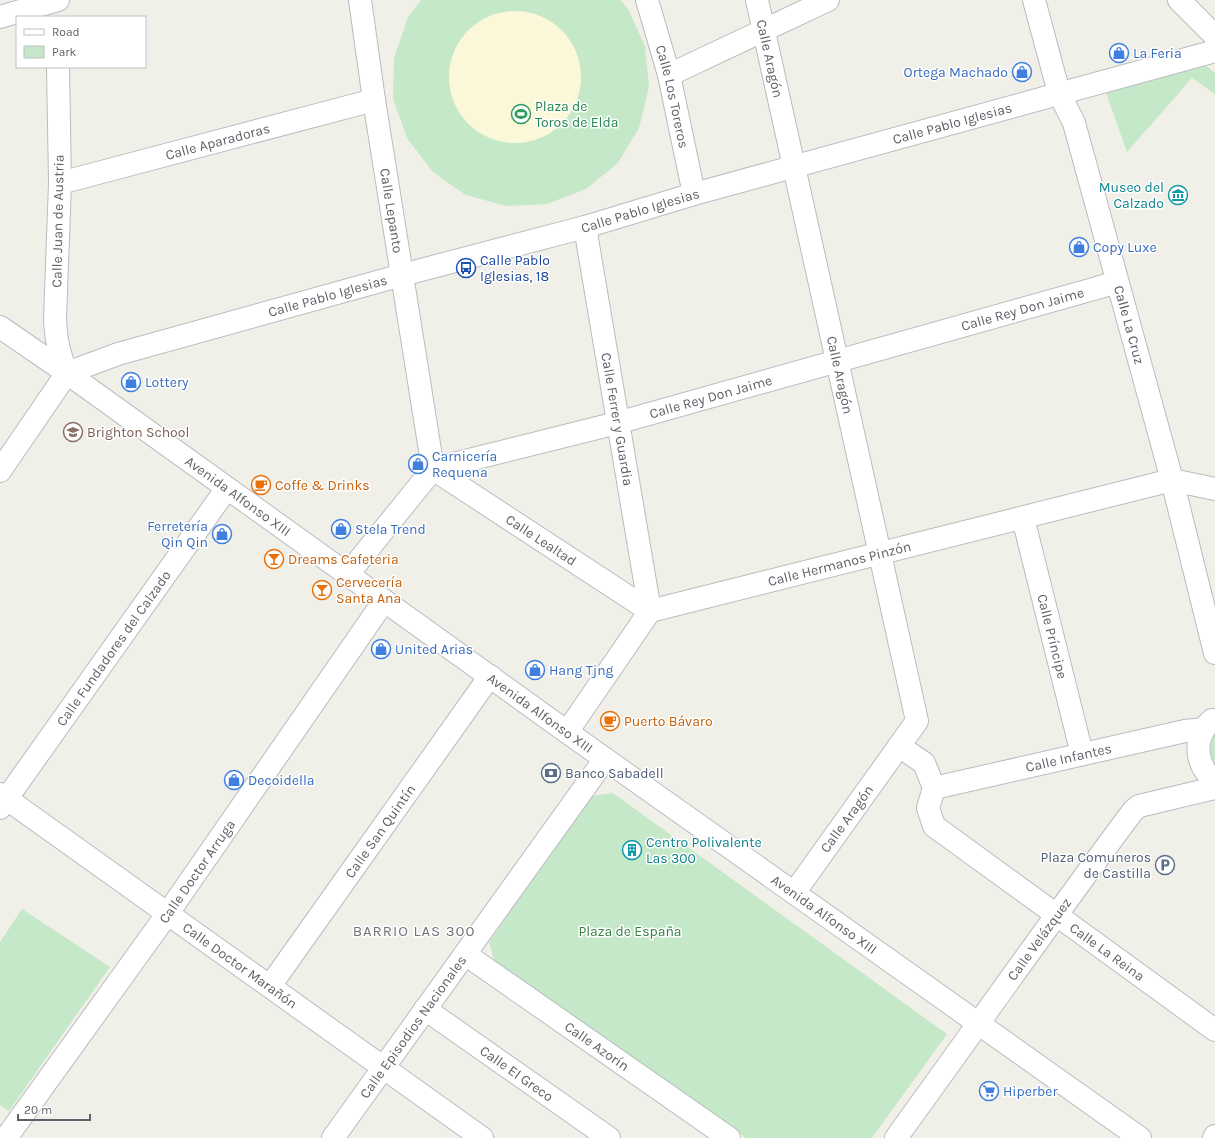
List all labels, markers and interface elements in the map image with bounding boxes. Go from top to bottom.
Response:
legend [16,16,146,68]
street label: Calle Aragón [753,18,787,99]
text: Road [52,25,80,39]
shop icon: La Feria [1108,42,1130,64]
street label: Calle Los Toreros [652,43,693,150]
text: Park [52,45,77,59]
place label: La Feria [1133,45,1182,62]
shop icon: Ortega Machado [1011,61,1033,83]
place label: Ortega Machado [904,64,1008,81]
place label: Plaza de Toros de Elda [535,98,619,131]
street label: Calle Pablo Iglesias [891,99,1014,148]
sports icon: Plaza de Toros de Elda [510,103,532,125]
street label: Calle Aparadoras [163,119,272,163]
street label: Calle Juan de Austria [48,154,68,288]
street label: Calle Lepanto [377,167,407,254]
place label: Museo del Calzado [1099,179,1164,212]
street label: Calle Pablo Iglesias [579,184,701,236]
museum icon: Museo del Calzado [1167,184,1189,206]
shop icon: Copy Luxe [1068,236,1090,258]
place label: Copy Luxe [1093,239,1157,256]
place label: Calle Pablo Iglesias, 18 [480,252,550,285]
bus stop icon: Calle Pablo Iglesias, 18 [455,257,477,279]
street label: Calle Pablo Iglesias [266,271,389,320]
street label: Calle La Cruz [1110,283,1148,366]
street label: Calle Rey Don Jaime [959,284,1086,334]
street label: Calle Aragón [823,334,857,416]
street label: Calle Ferrer y Guardia [598,351,637,487]
shop icon: Lottery [120,371,142,393]
street label: Calle Rey Don Jaime [647,371,774,422]
place label: Lottery [145,374,189,391]
school or university icon: Brighton School [62,421,84,443]
place label: Brighton School [87,424,189,441]
place label: Carnicería Requena [432,448,497,481]
street label: Avenida Alfonso XIII [182,452,294,540]
shop icon: Carnicería Requena [407,453,429,475]
cafe icon: Coffe & Drinks [250,474,272,496]
place label: Coffe & Drinks [275,477,370,494]
street label: Calle Lealtad [503,510,580,569]
place label: Ferretería Qin Qin [147,518,208,551]
shop icon: Stela Trend [330,518,352,540]
place label: Stela Trend [355,521,426,538]
shop icon: Ferretería Qin Qin [211,523,233,545]
street label: Calle Hermanos Pinzón [766,537,913,590]
bar icon: Dreams Cafeteria [263,548,285,570]
place label: Dreams Cafeteria [288,551,399,568]
street label: Calle Fundadores del Calzado [52,567,174,729]
place label: Cervecería Santa Ana [336,574,402,607]
bar icon: Cervecería Santa Ana [311,579,333,601]
street label: Calle Príncipe [1034,592,1071,681]
shop icon: United Arias [370,638,392,660]
place label: United Arias [395,641,473,658]
shop icon: Hang Tjng [524,659,546,681]
place label: Hang Tjng [549,662,614,679]
street label: Avenida Alfonso XIII [484,669,597,756]
cafe icon: Puerto Bávaro [599,710,621,732]
place label: Puerto Bávaro [624,713,713,730]
street label: Calle Infantes [1024,739,1113,775]
bank icon: Banco Sabadell [540,762,562,784]
place label: Banco Sabadell [565,765,664,782]
shop icon: Decoidella [223,769,245,791]
place label: Decoidella [248,772,315,789]
street label: Calle San Quintín [341,781,419,881]
street label: Calle Aragón [817,782,877,856]
street label: Calle Doctor Arruga [155,816,239,926]
place label: Centro Polivalente Las 300 [646,834,762,867]
building icon: Centro Polivalente Las 300 [621,839,643,861]
place label: Plaza Comuneros de Castilla [1040,849,1151,882]
parking icon: Plaza Comuneros de Castilla [1154,854,1176,876]
street label: Avenida Alfonso XIII [768,871,880,958]
street label: Calle Velázquez [1003,894,1075,984]
street label: Calle Doctor Marañón [179,919,301,1012]
street label: Calle La Reina [1067,919,1148,985]
district label: BARRIO LAS 300 [353,922,475,940]
park label: Plaza de España [578,923,682,940]
street label: Calle Episodios Nacionales [356,952,470,1101]
street label: Calle Azorín [562,1018,633,1074]
street label: Calle El Greco [477,1042,557,1105]
supermarket icon: Hiperber [978,1080,1000,1102]
place label: Hiperber [1003,1083,1058,1100]
scale bar [18,1096,90,1122]
text: 20 m [24,1103,52,1117]

